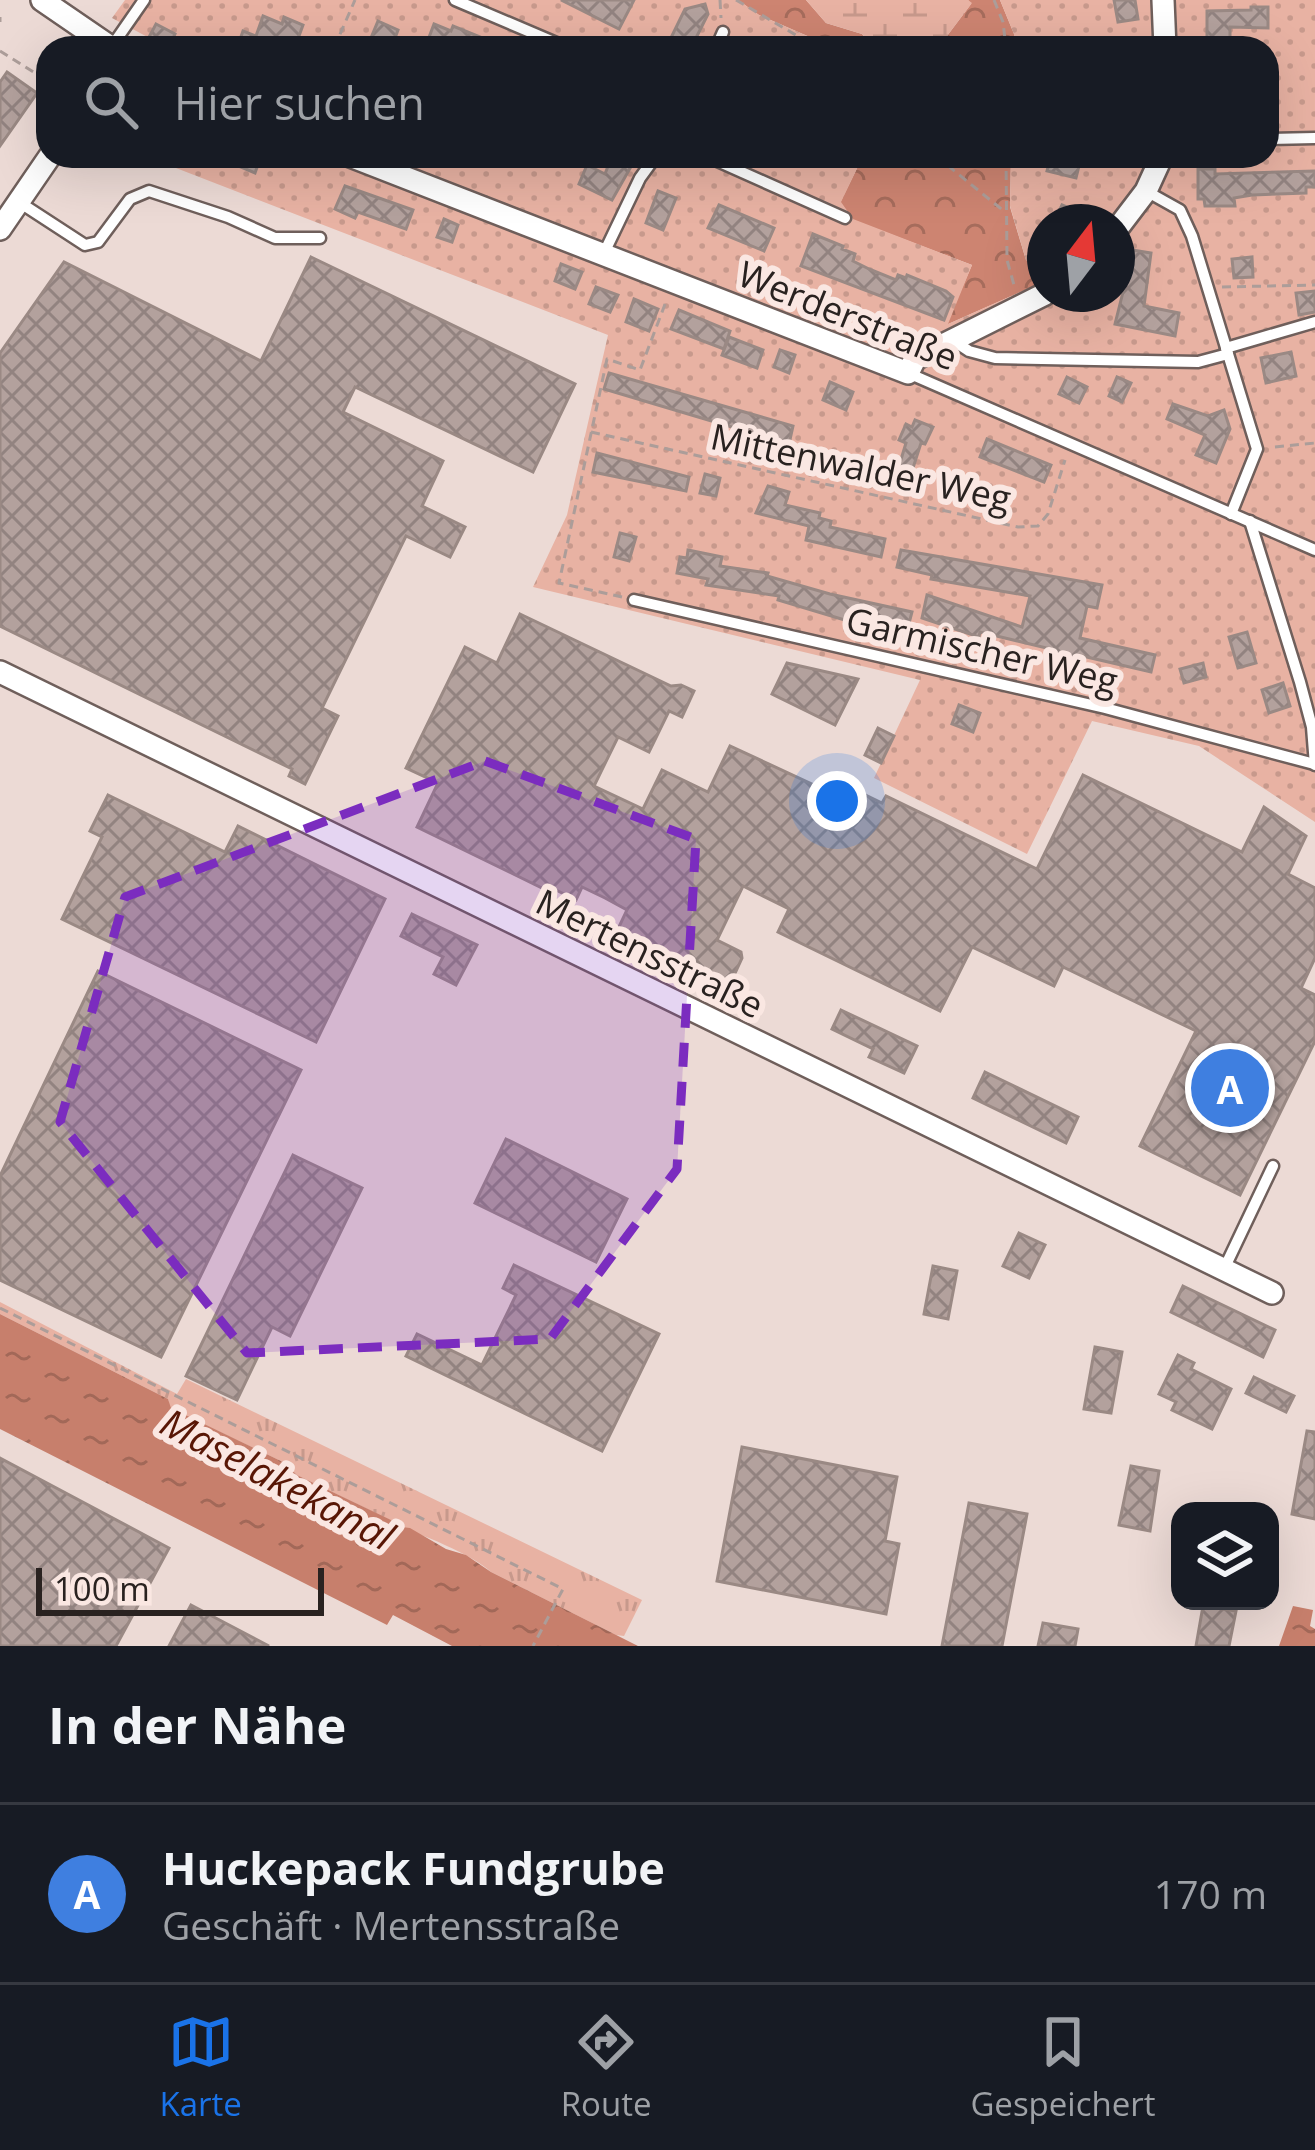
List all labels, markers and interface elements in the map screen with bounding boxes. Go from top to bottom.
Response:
search box [36,36,1279,168]
icon: search [78,69,144,135]
text: Hier suchen [174,72,425,133]
north arrow [1027,204,1135,312]
street label: Werderstraße [731,249,965,381]
street label: Mittenwalder Weg [706,411,1016,523]
street label: Garmischer Weg [842,595,1122,705]
your location [807,771,867,831]
street label: Mertensstraße [528,877,772,1029]
pin: A [1191,1043,1269,1133]
water label: Maselakekanal [152,1394,405,1562]
map controls [1171,1502,1279,1610]
button: layers [1171,1502,1279,1610]
scale bar [36,1562,324,1615]
text: 100 m [54,1566,150,1611]
text: In der Nähe [48,1689,346,1759]
text: Huckepack Fundgrube [162,1837,665,1898]
text: A [74,1867,100,1920]
text: 170 m [1154,1867,1267,1920]
text: Geschäft · Mertensstraße [162,1898,620,1951]
tab: Karte [159,2009,242,2126]
tab: Route [561,2009,651,2126]
tab: Gespeichert [970,2009,1156,2126]

